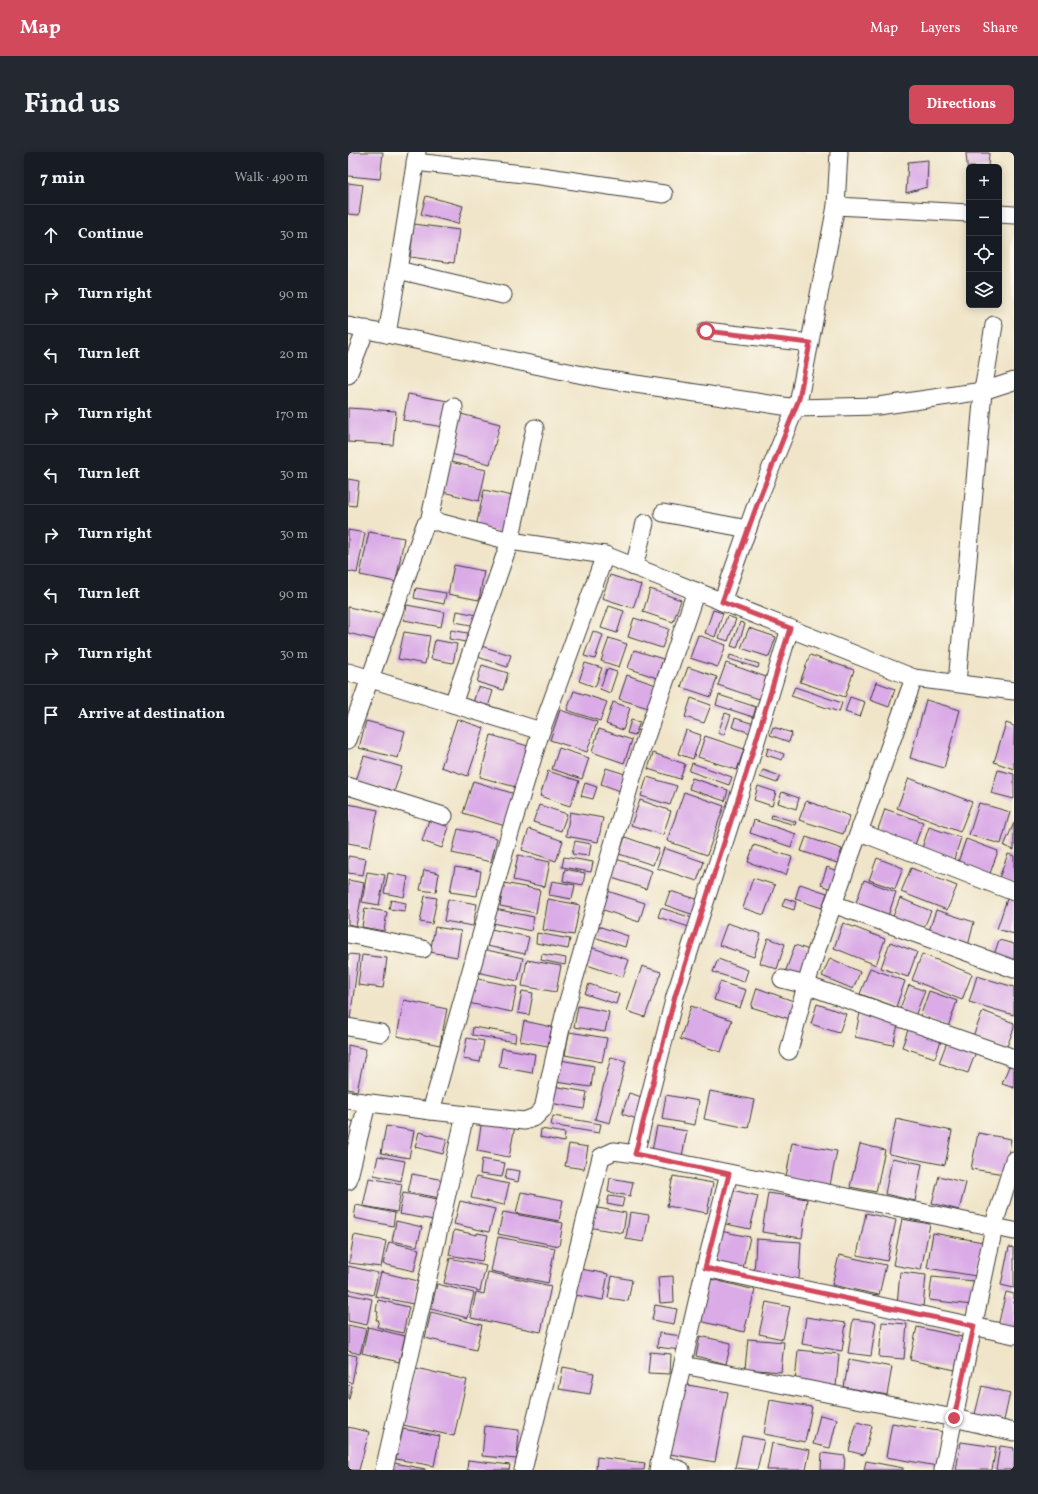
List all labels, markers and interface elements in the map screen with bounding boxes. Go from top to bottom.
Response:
text: Map [20,15,61,41]
text: Map [870,19,898,38]
text: Layers [920,19,960,38]
text: Share [982,19,1018,38]
text: Find us [24,85,120,124]
button: Directions [909,85,1014,124]
map controls [966,164,1002,308]
button: + [966,164,1002,200]
text: 7 min [40,167,85,190]
text: Walk · 490 m [234,169,308,187]
button: − [966,200,1002,236]
icon: ahead [40,224,62,246]
text: Continue [78,224,143,245]
text: 30 m [280,226,308,244]
button: locate [966,236,1002,272]
button: layers [966,272,1002,308]
icon: right [40,284,62,306]
text: Turn right [78,284,152,305]
text: 90 m [279,286,308,304]
route start [697,322,715,340]
icon: left [40,344,62,366]
text: Turn left [78,344,140,365]
text: 20 m [279,346,308,364]
icon: right [40,404,62,426]
text: Turn right [78,404,152,425]
text: 170 m [275,406,308,424]
icon: left [40,464,62,486]
text: Turn left [78,464,140,485]
text: 30 m [280,466,308,484]
icon: right [40,524,62,546]
text: Turn right [78,524,152,545]
text: 30 m [280,526,308,544]
icon: left [40,584,62,606]
text: Turn left [78,584,140,605]
text: 90 m [279,586,308,604]
icon: right [40,644,62,666]
text: Turn right [78,644,152,665]
text: 30 m [280,646,308,664]
icon: arrive [40,704,62,726]
text: Arrive at destination [78,704,225,725]
route end [945,1409,963,1427]

